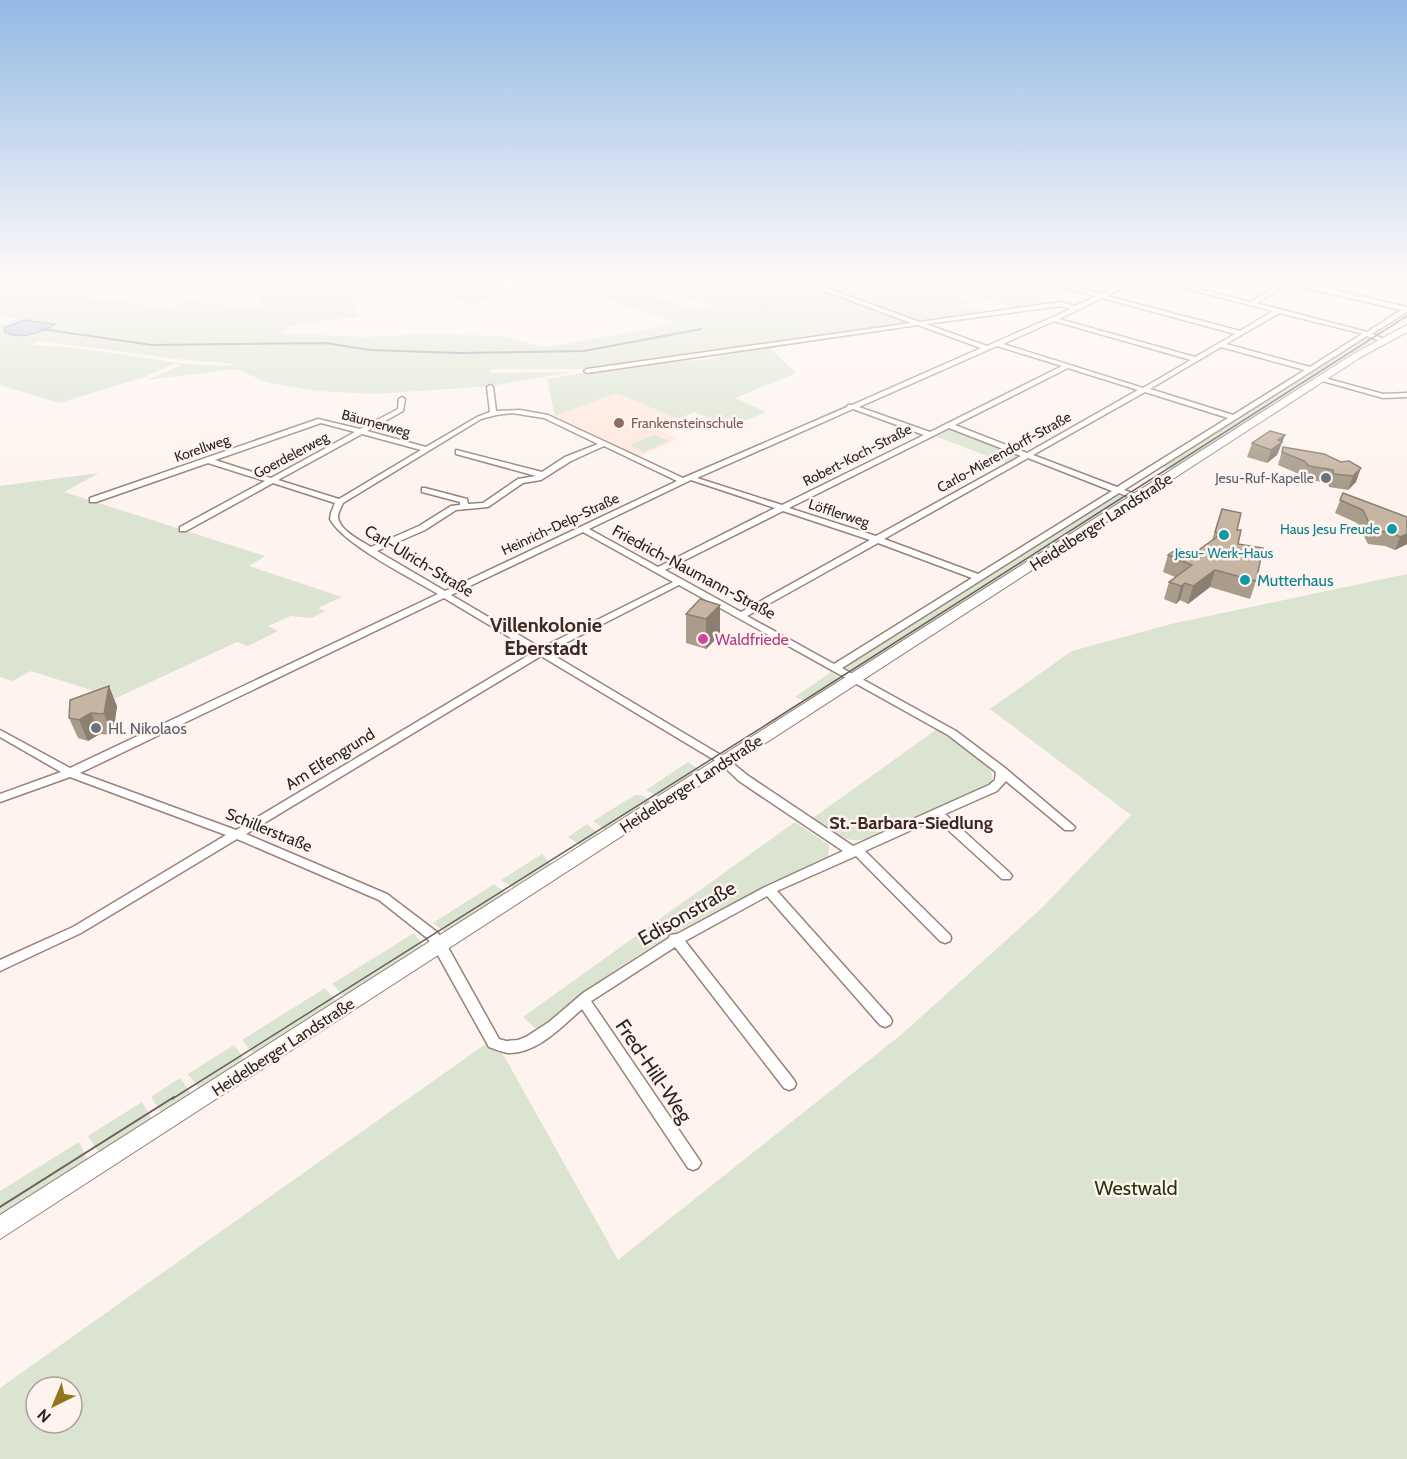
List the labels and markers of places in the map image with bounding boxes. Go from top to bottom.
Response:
place label: Frankensteinschule [631,414,743,432]
marker: Frankensteinschule [612,416,626,430]
place label: Jesu-Ruf-Kapelle [1214,469,1314,487]
marker: Jesu-Ruf-Kapelle [1319,471,1333,485]
place label: Haus Jesu Freude [1280,520,1380,538]
marker: Haus Jesu Freude [1385,522,1399,536]
marker: Jesu- Werk-Haus [1217,528,1231,542]
place label: Jesu- Werk-Haus [1174,544,1274,562]
place label: Mutterhaus [1257,571,1334,590]
marker: Mutterhaus [1238,573,1252,587]
place label: Waldfriede [715,630,789,649]
marker: Waldfriede [696,632,710,646]
place label: Hl. Nikolaos [108,719,187,738]
marker: Hl. Nikolaos [89,721,103,735]

